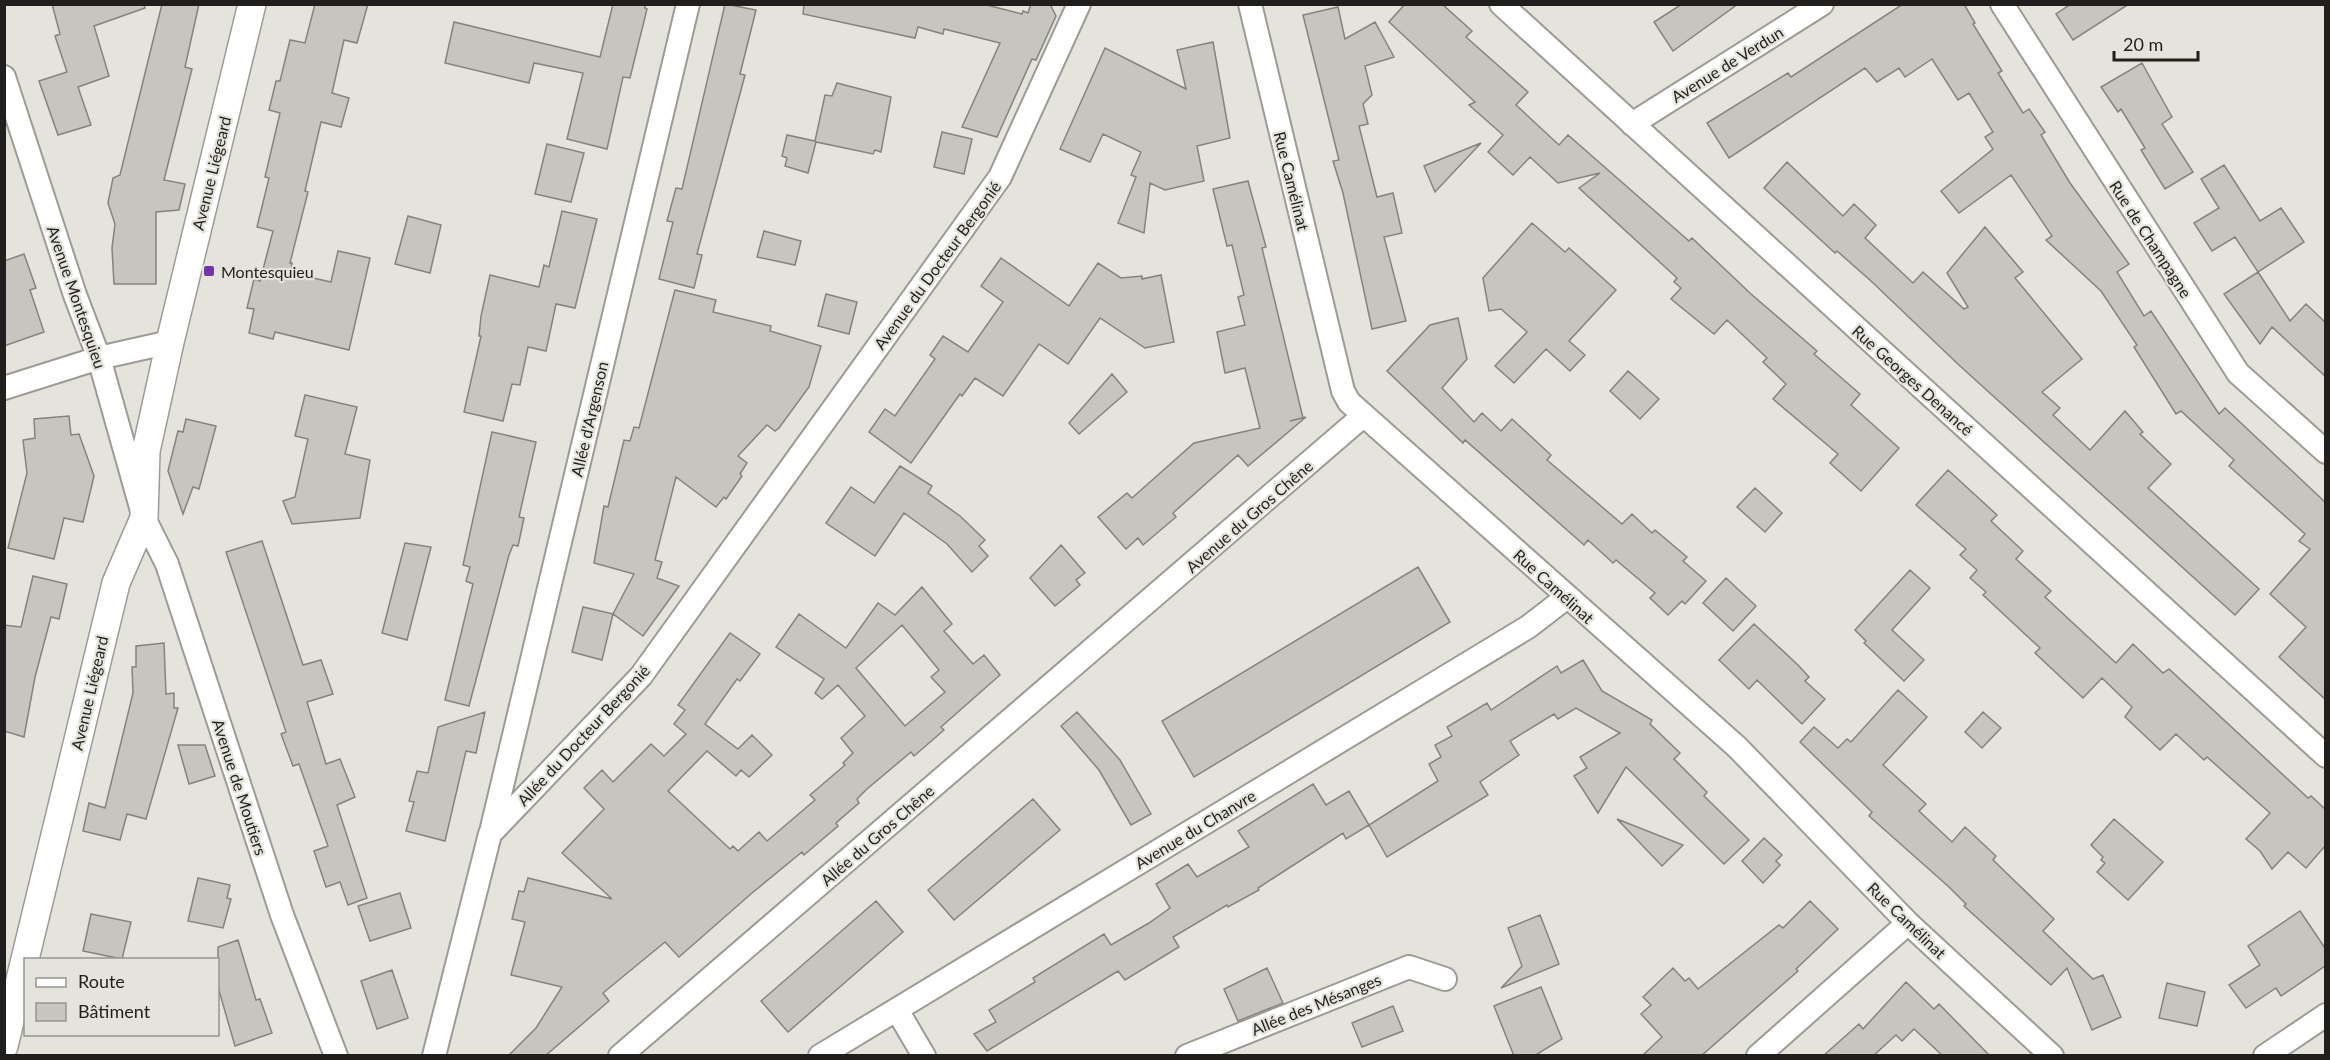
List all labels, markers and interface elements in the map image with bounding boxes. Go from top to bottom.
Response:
street label: Avenue de Verdun [1668,22,1786,106]
scale bar [2114,24,2198,62]
text: 20 m [2123,33,2163,55]
street label: Avenue Liégeard [188,114,234,232]
street label: Rue Camélinat [1270,129,1314,233]
street label: Avenue du Docteur Bergonié [870,177,1004,353]
street label: Rue de Champagne [2106,177,2196,301]
street label: Avenue Montesquieu [44,223,110,371]
place label: Montesquieu [221,262,314,281]
marker: Montesquieu [202,264,216,278]
street label: Rue Georges Denancé [1849,321,1977,439]
street label: Allée d'Argenson [567,360,611,478]
street label: Avenue du Gros Chêne [1182,456,1316,576]
street label: Rue Camélinat [1510,545,1598,627]
street label: Avenue Liégeard [67,634,111,752]
street label: Allée du Docteur Bergonié [513,661,653,809]
street label: Avenue de Moutiers [209,716,271,858]
street label: Allée du Gros Chêne [816,781,938,889]
street label: Avenue du Chanvre [1131,785,1259,873]
street label: Rue Camélinat [1864,878,1950,962]
legend [24,958,219,1036]
street label: Allée des Mésanges [1248,969,1384,1039]
text: Route [78,970,125,992]
text: Bâtiment [78,1000,151,1022]

